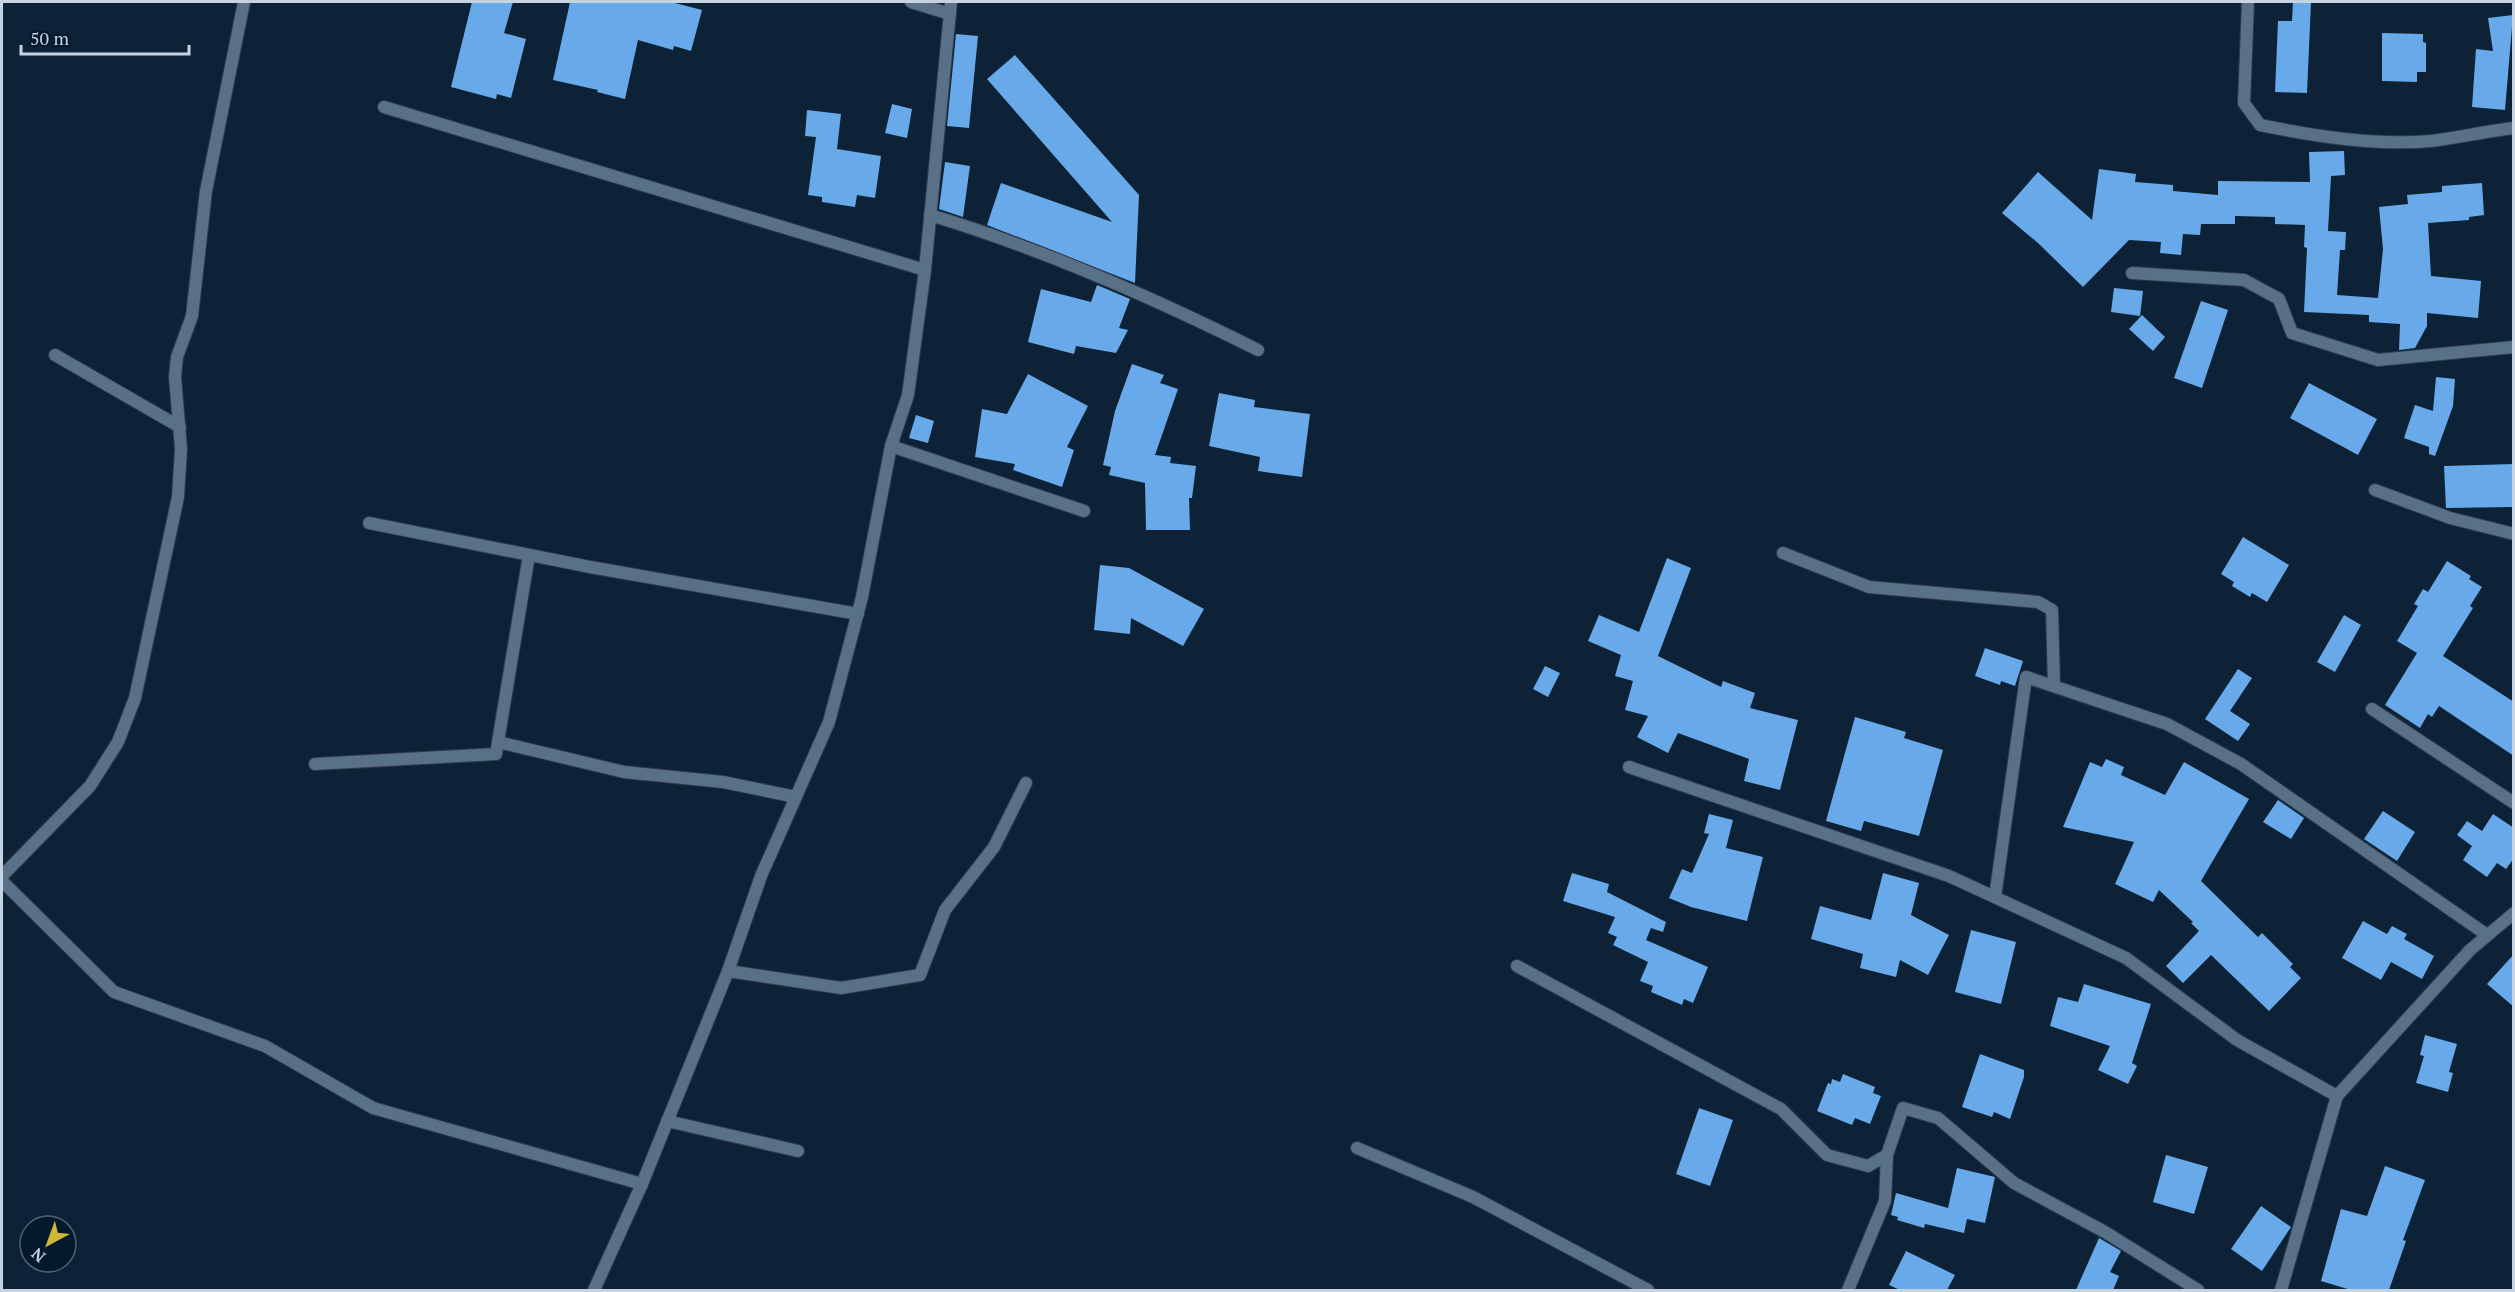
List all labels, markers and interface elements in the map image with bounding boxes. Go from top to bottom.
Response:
scale bar [21,18,189,56]
text: 50 m [30,26,70,50]
north arrow [18,1214,78,1274]
text: N [26,1243,50,1268]

